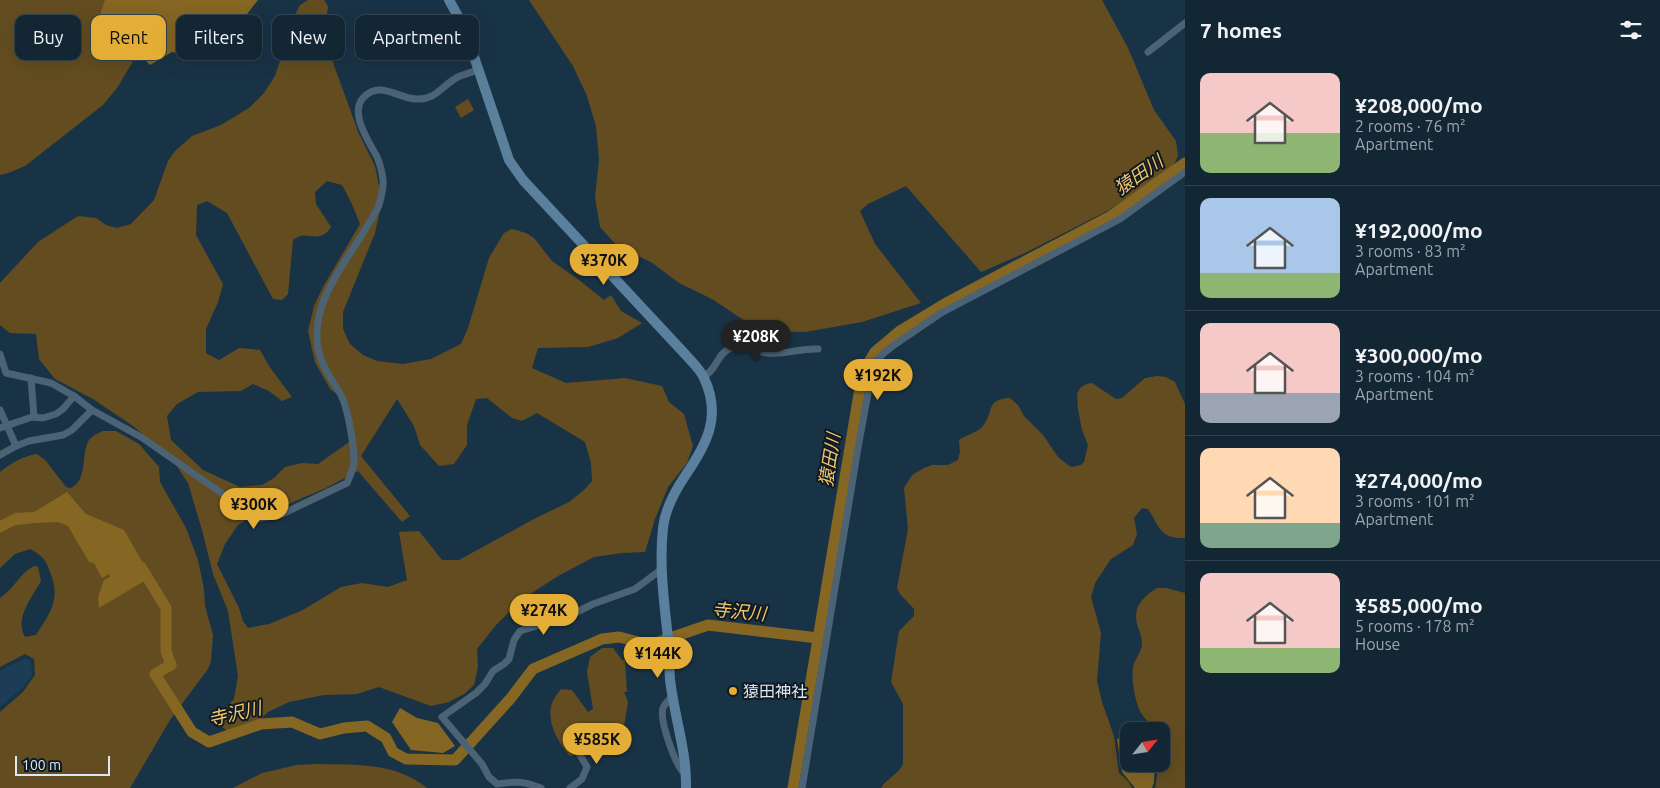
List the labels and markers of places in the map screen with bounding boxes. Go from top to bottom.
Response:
pin: ¥370K [569,244,639,286]
pin: ¥208K [721,320,791,362]
pin: ¥192K [843,358,913,401]
pin: ¥300K [219,488,289,530]
pin: ¥274K [509,594,579,636]
pin: ¥144K [623,636,693,679]
place label: 猿田神社 [743,682,807,700]
marker: 猿田神社 [727,685,739,697]
pin: ¥585K [562,722,632,765]

